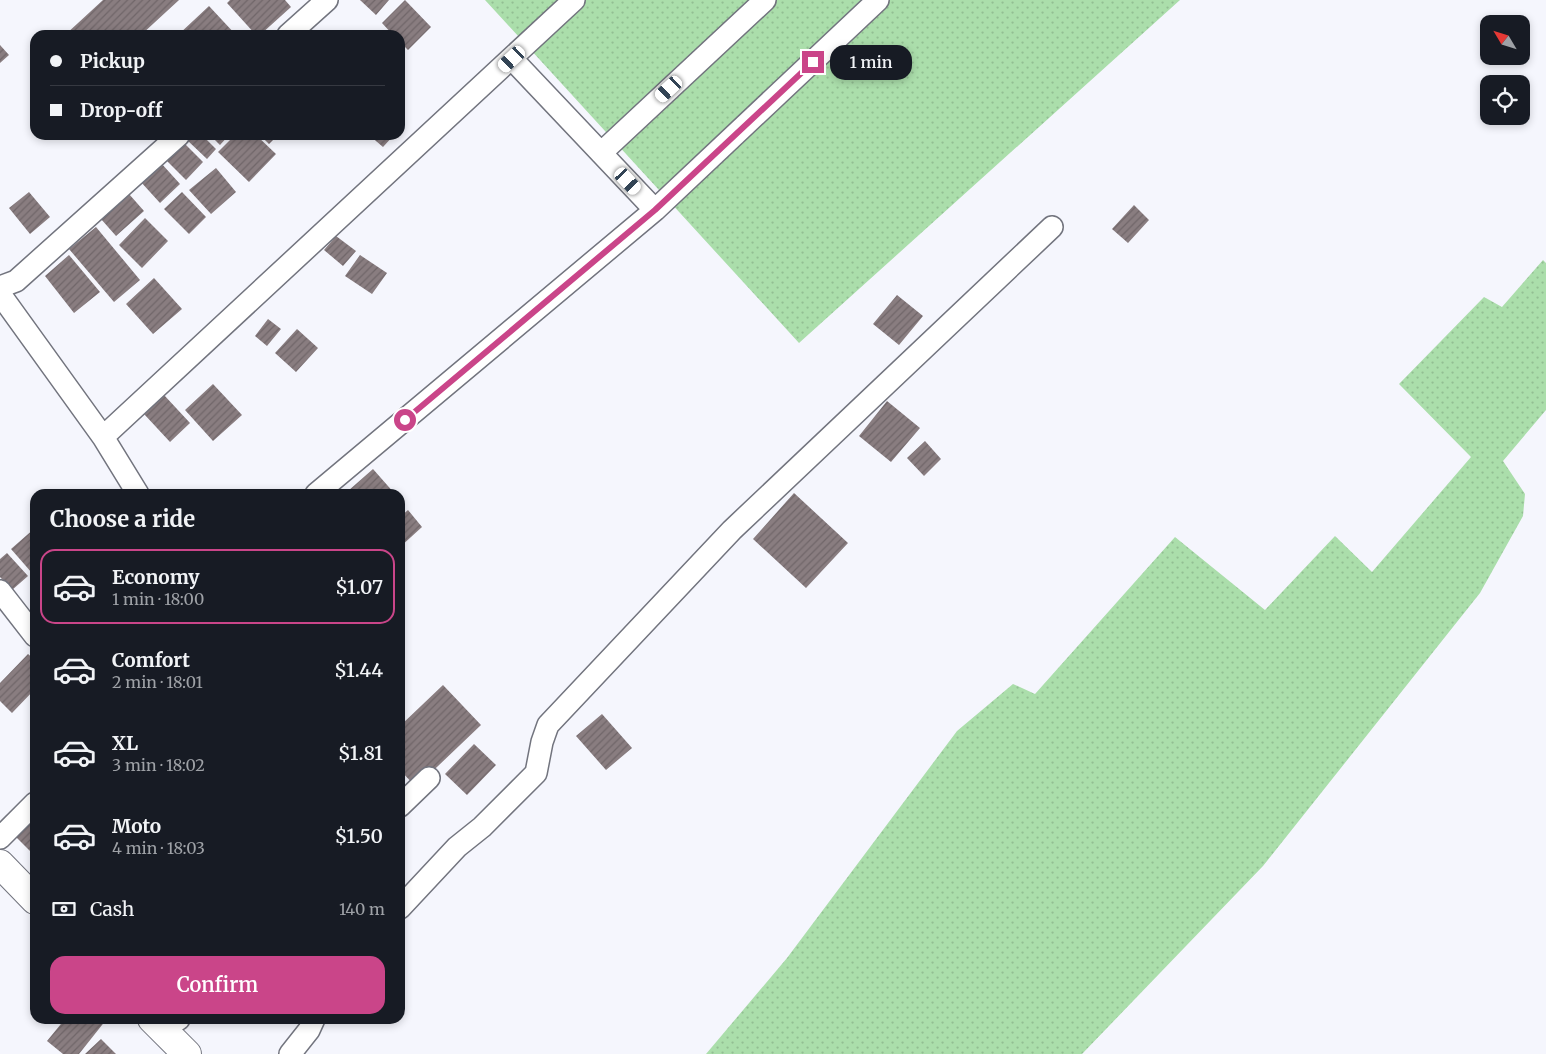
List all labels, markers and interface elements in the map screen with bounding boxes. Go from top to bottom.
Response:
north arrow [1480,15,1530,65]
map controls [1480,15,1530,125]
car [495,43,528,75]
callout: 1 min [830,44,913,80]
text: Pickup [80,49,145,73]
route end [802,51,824,73]
text: 1 min [849,52,893,72]
car [652,73,685,105]
button: locate [1480,75,1530,125]
text: Drop-off [80,98,162,122]
car [612,165,643,197]
route start [394,409,416,431]
text: Choose a ride [50,505,195,533]
icon: car [52,564,97,609]
text: Economy [112,565,200,589]
text: $1.07 [335,575,383,599]
text: 1 min · 18:00 [112,589,204,609]
icon: car [52,647,97,692]
text: Comfort [112,648,190,672]
text: $1.44 [334,658,383,682]
text: 2 min · 18:01 [112,672,203,692]
icon: car [52,730,97,775]
text: XL [112,731,138,755]
text: $1.81 [338,741,383,765]
text: 3 min · 18:02 [112,755,205,775]
icon: car [52,813,97,858]
text: Moto [112,814,161,838]
text: $1.50 [335,824,383,848]
text: 4 min · 18:03 [112,838,205,858]
icon: cash [50,895,78,923]
text: Cash [90,897,134,921]
text: 140 m [339,899,385,919]
button: Confirm [50,956,385,1014]

